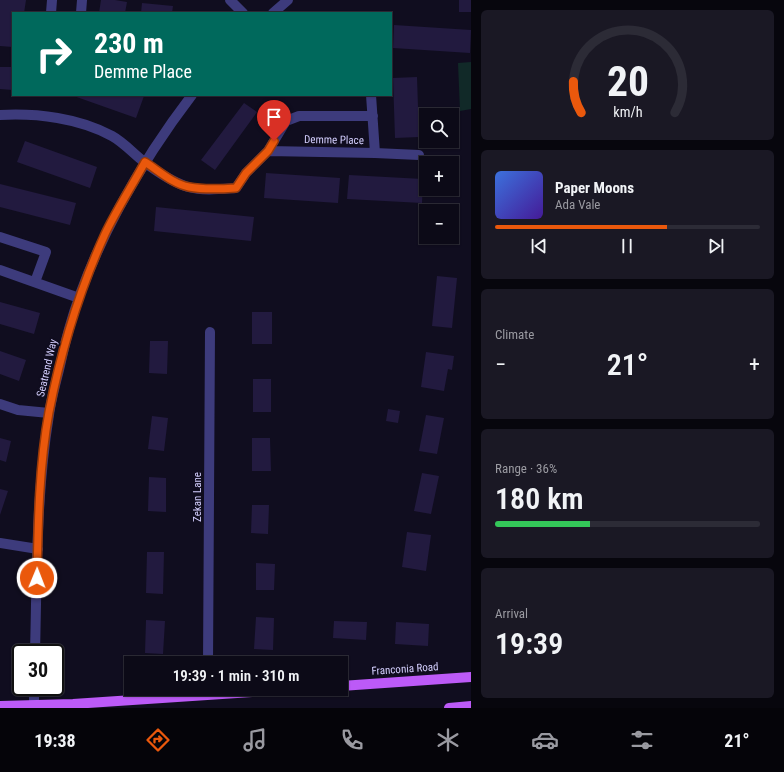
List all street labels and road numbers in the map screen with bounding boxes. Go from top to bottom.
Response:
street label: Demme Place [304,133,364,147]
street label: Seatrend Way [34,337,60,398]
street label: Zekan Lane [191,472,204,522]
street label: Franconia Road [371,660,439,678]

